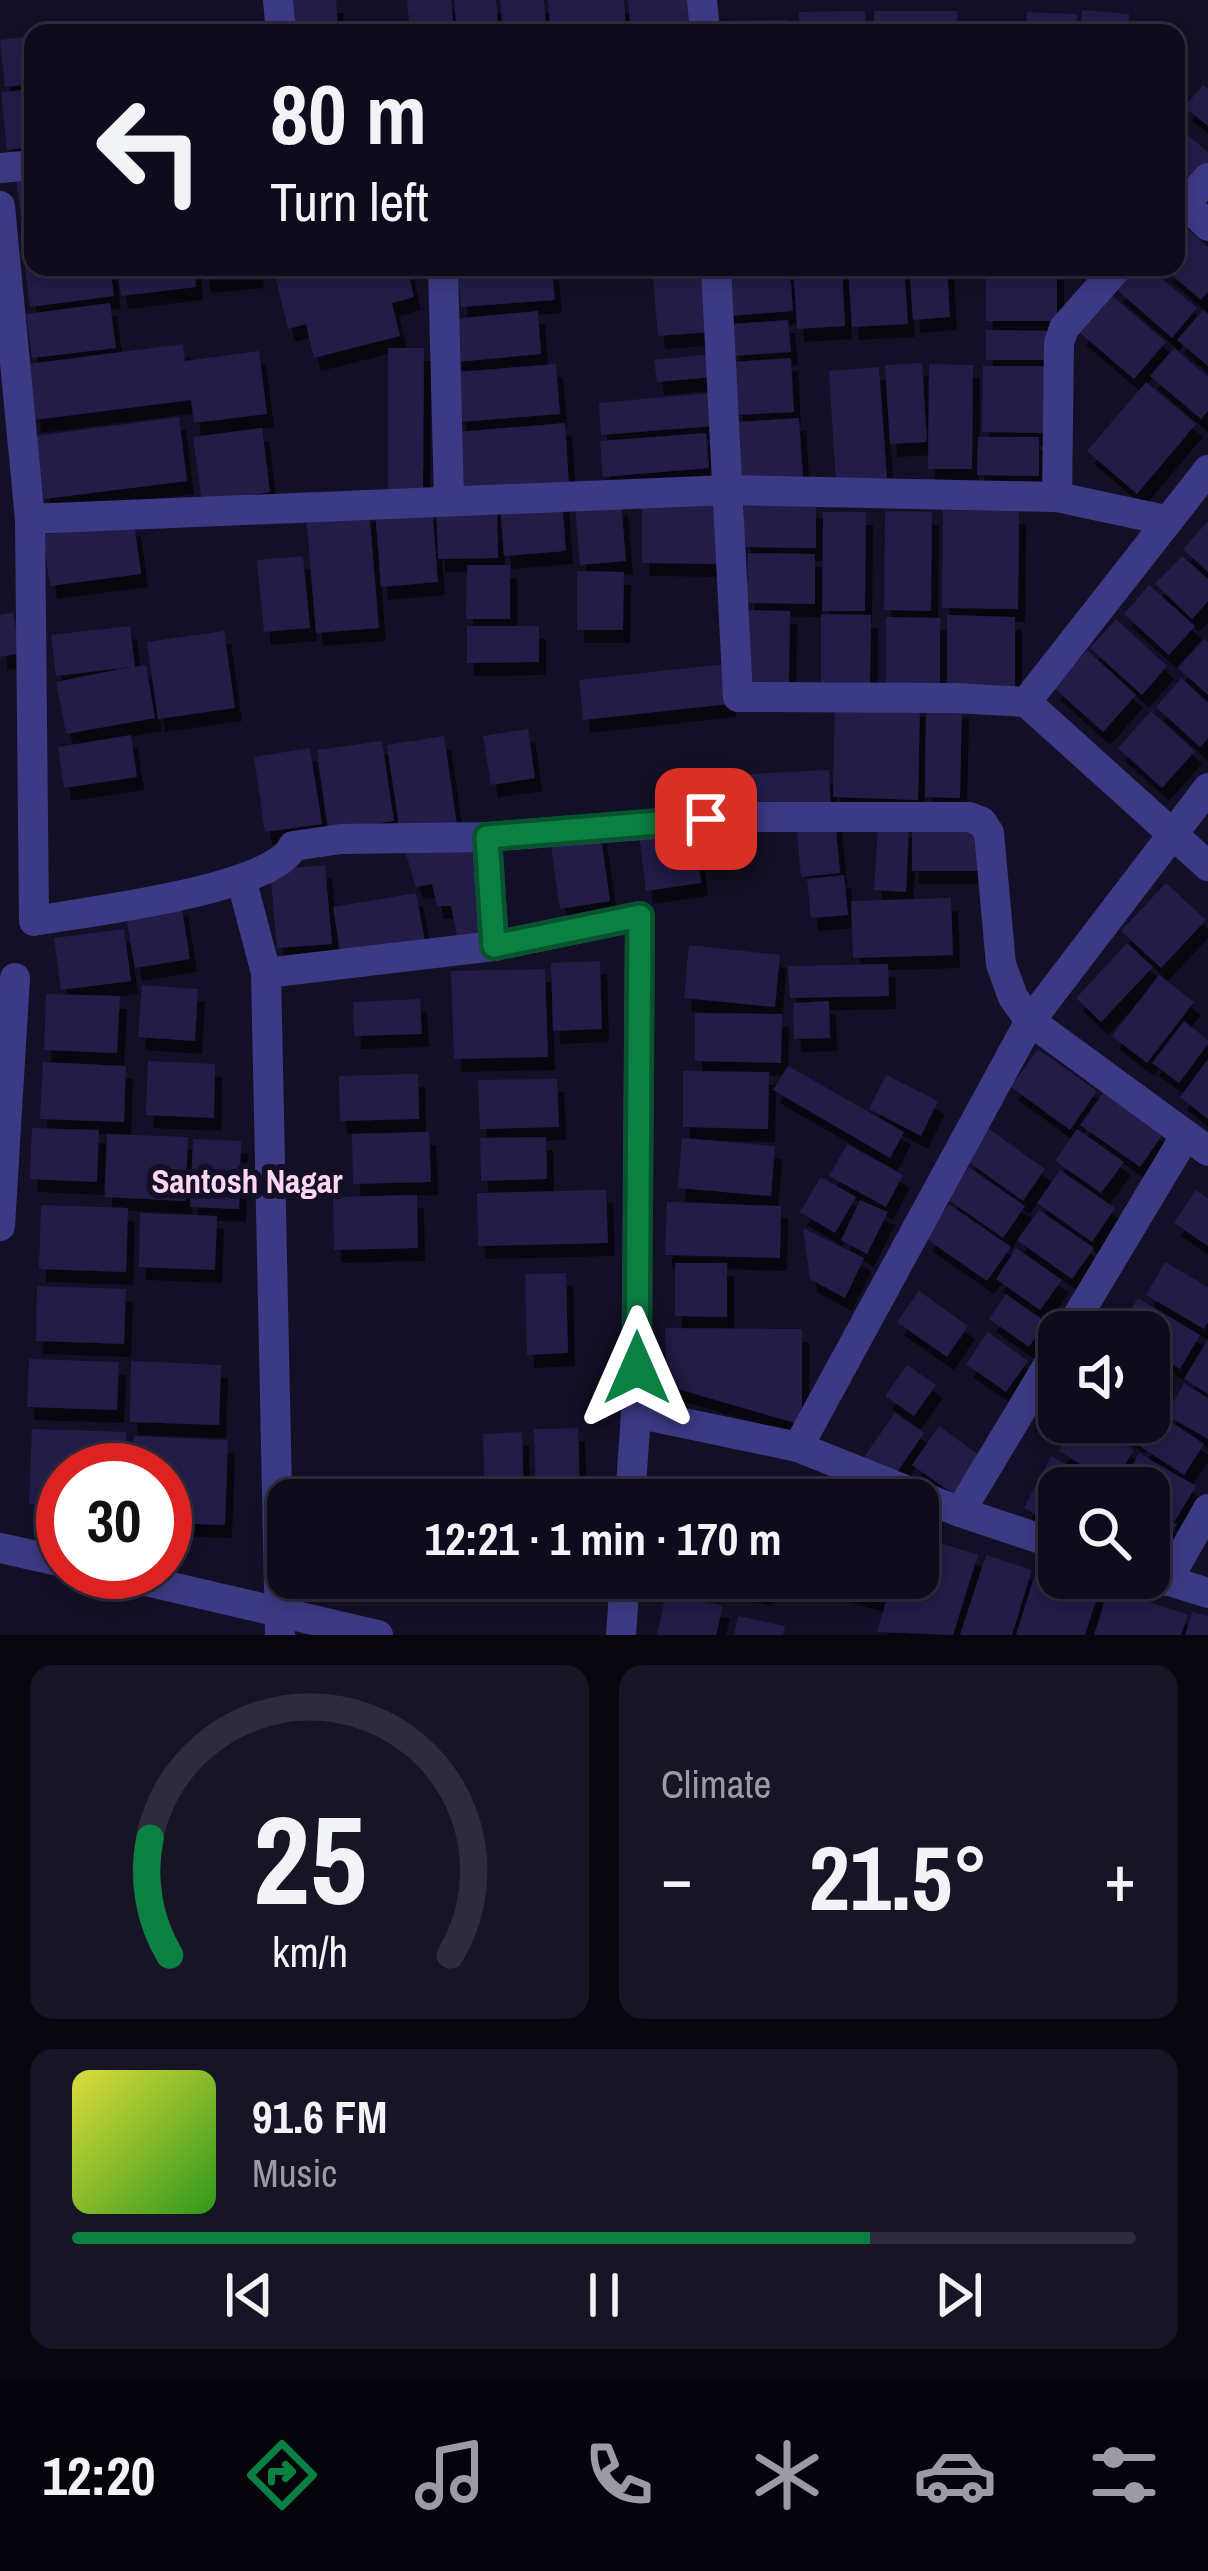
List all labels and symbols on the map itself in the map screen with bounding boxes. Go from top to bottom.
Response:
pin [655,768,757,870]
district label: Santosh Nagar [152,1159,343,1203]
position arrow [574,1305,700,1431]
speed limit sign: 30 [36,1443,192,1599]

